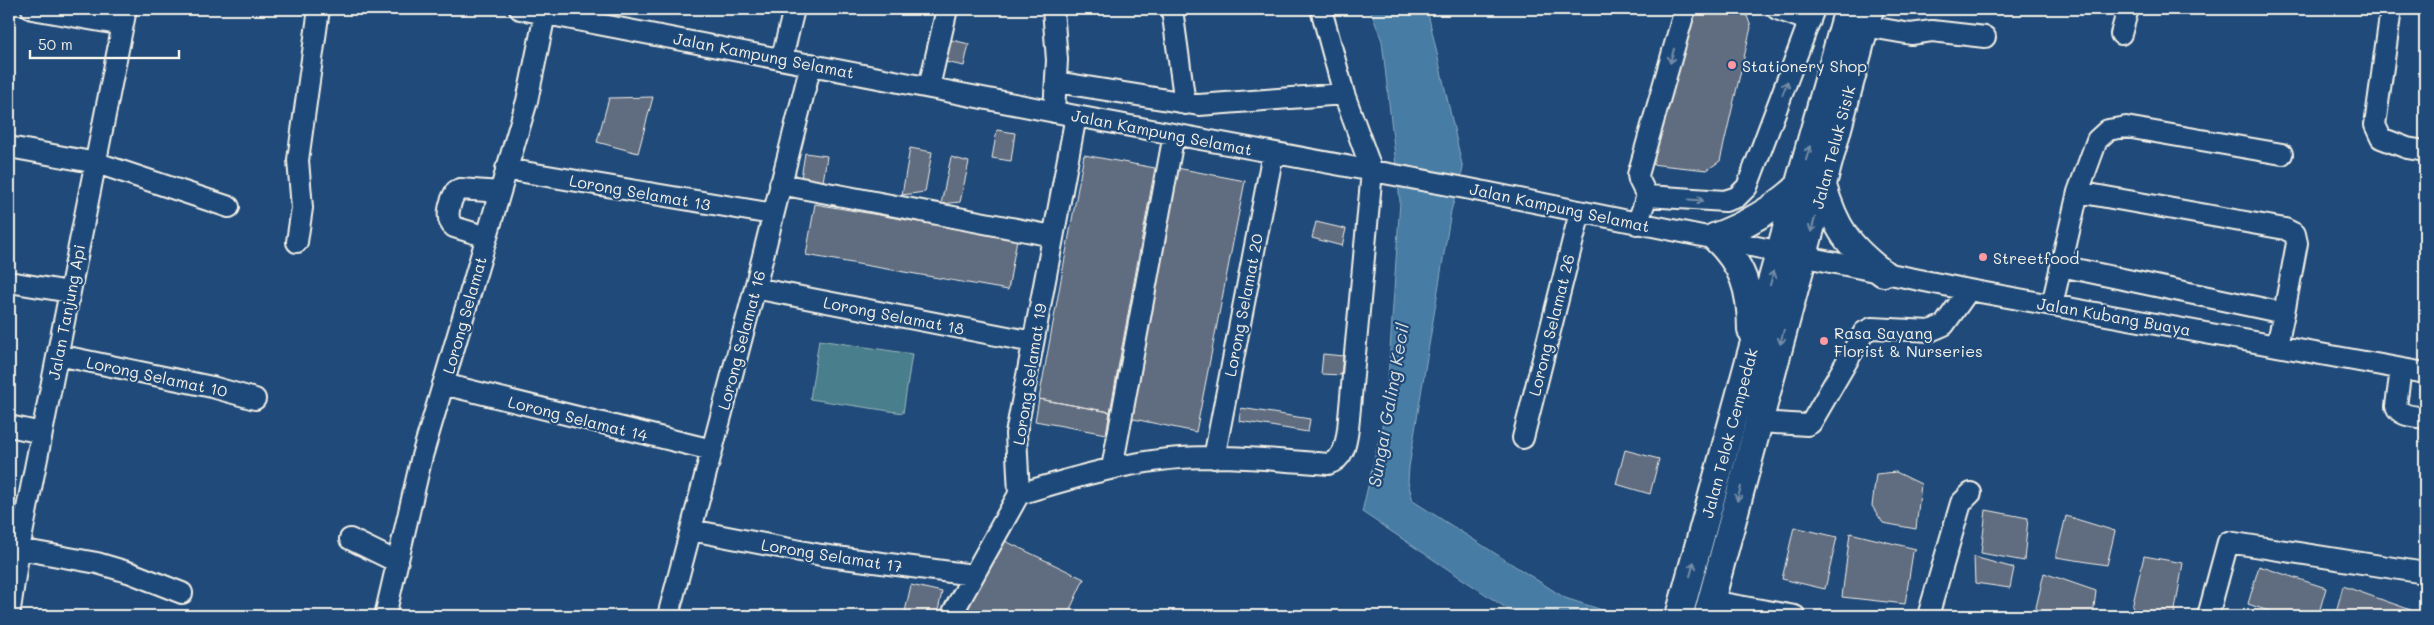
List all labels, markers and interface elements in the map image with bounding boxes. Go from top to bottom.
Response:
street label: Jalan Kampung Selamat [672,27,856,83]
scale bar [30,28,179,60]
text: 50 m [38,34,73,54]
one-way arrow [1666,47,1676,63]
place label: Stationery Shop [1742,55,1867,76]
marker: Stationery Shop [1726,59,1738,71]
one-way arrow [1781,81,1790,96]
street label: Jalan Teluk Sisik [1806,83,1860,211]
street label: Jalan Kampung Selamat [1070,104,1254,160]
one-way arrow [1803,145,1813,161]
street label: Lorong Selamat 13 [568,169,712,215]
street label: Jalan Kampung Selamat [1468,178,1652,236]
one-way arrow [1687,195,1703,204]
one-way arrow [1807,217,1817,233]
street label: Lorong Selamat 20 [1219,232,1267,378]
street label: Jalan Tanjung Api [43,242,89,382]
place label: Streetfood [1993,247,2079,268]
marker: Streetfood [1977,251,1989,263]
street label: Lorong Selamat 26 [1523,252,1579,398]
street label: Lorong Selamat [437,254,491,376]
street label: Lorong Selamat 16 [712,268,770,412]
one-way arrow [1768,270,1777,286]
street label: Lorong Selamat 18 [822,291,967,339]
street label: Jalan Kubang Buaya [2036,292,2192,340]
street label: Lorong Selamat 19 [1007,302,1051,446]
water label: Sungai Galing Kecil [1362,321,1414,489]
place label: Rasa Sayang Florist & Nurseries [1834,322,1983,361]
one-way arrow [1777,329,1786,345]
marker: Rasa Sayang Florist & Nurseries [1818,335,1830,347]
street label: Jalan Telok Cempedak [1696,346,1762,520]
street label: Lorong Selamat 10 [85,351,229,401]
street label: Lorong Selamat 14 [506,391,651,446]
one-way arrow [1734,486,1744,502]
street label: Lorong Selamat 17 [760,533,904,577]
one-way arrow [1687,562,1697,578]

